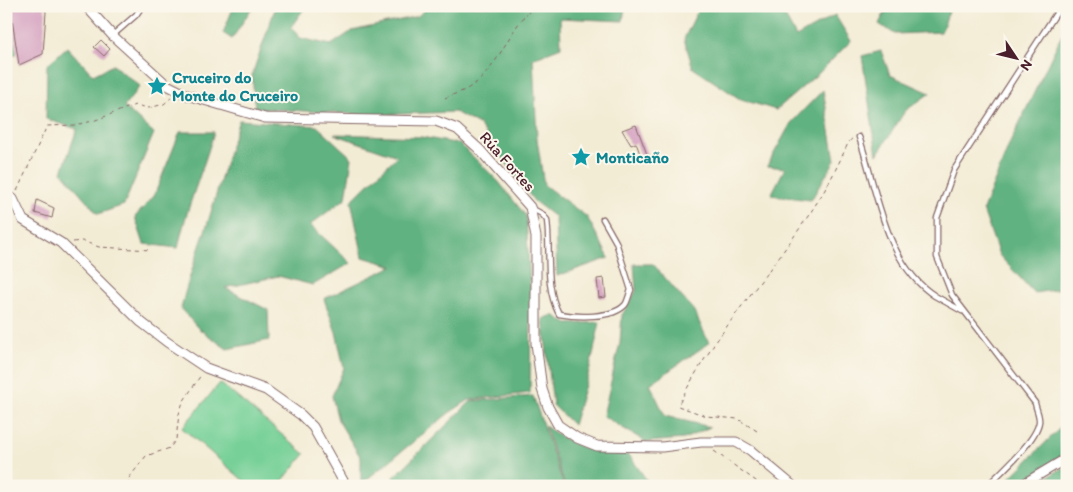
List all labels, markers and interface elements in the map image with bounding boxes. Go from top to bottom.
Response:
north arrow [990,32,1040,82]
text: N [1017,56,1036,74]
place label: Cruceiro do Monte do Cruceiro [172,68,298,105]
place icon: Cruceiro do Monte do Cruceiro [146,75,168,97]
street label: Rúa Fortes [476,127,539,195]
place icon: Monticaño [570,146,592,168]
place label: Monticaño [596,148,669,167]

